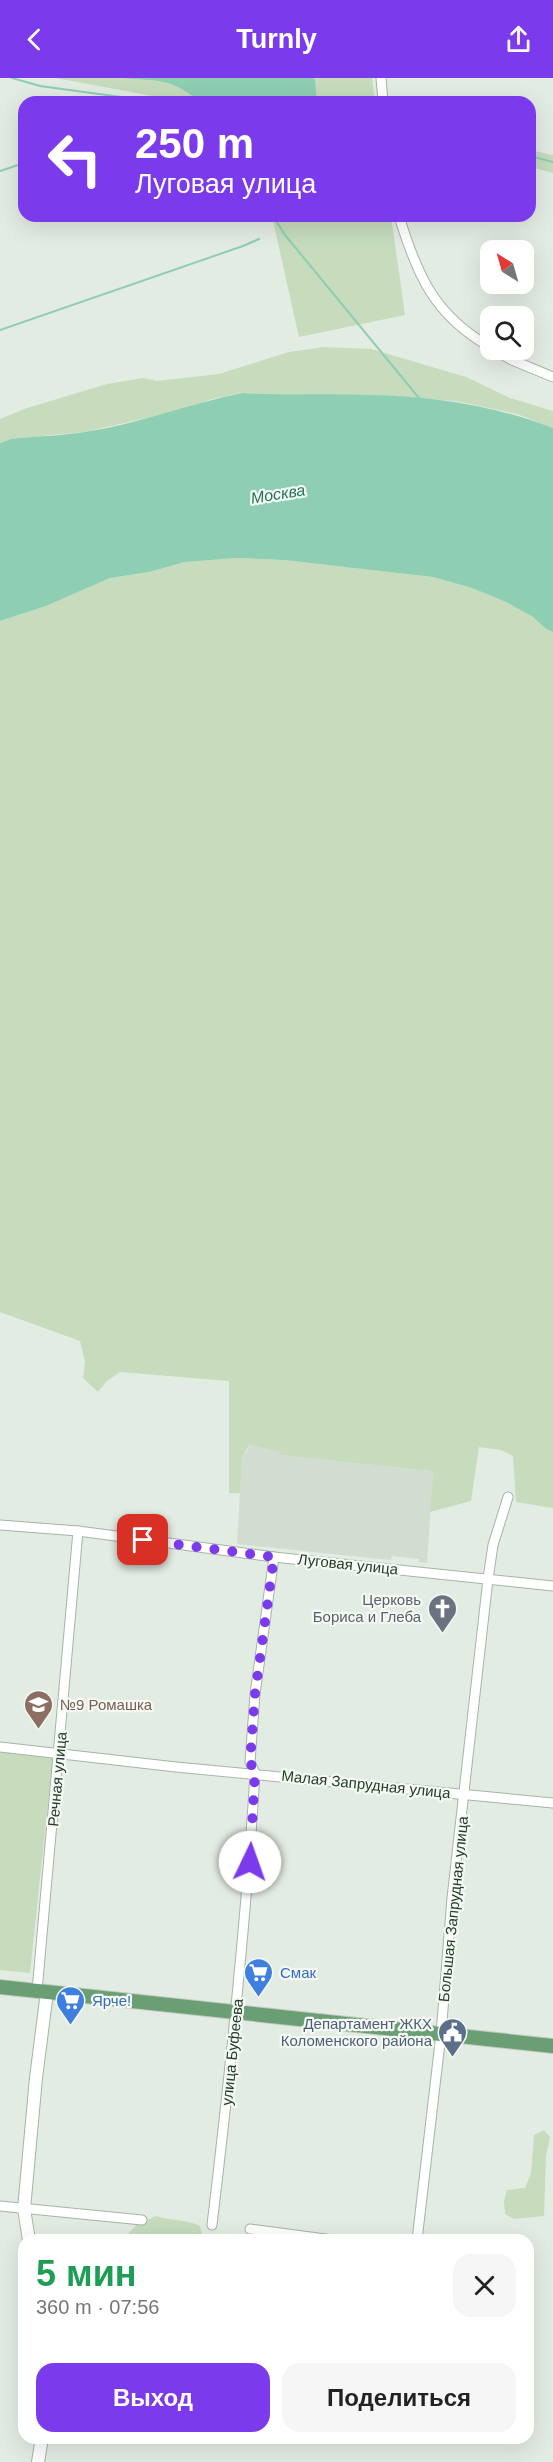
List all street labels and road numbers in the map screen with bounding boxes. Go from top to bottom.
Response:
street label: Луговая улица [297,1550,400,1578]
street label: Речная улица [44,1730,70,1827]
street label: Малая Запрудная улица [281,1767,452,1801]
street label: Большая Запрудная улица [435,1815,471,2003]
street label: улица Буфеева [218,1997,246,2106]

